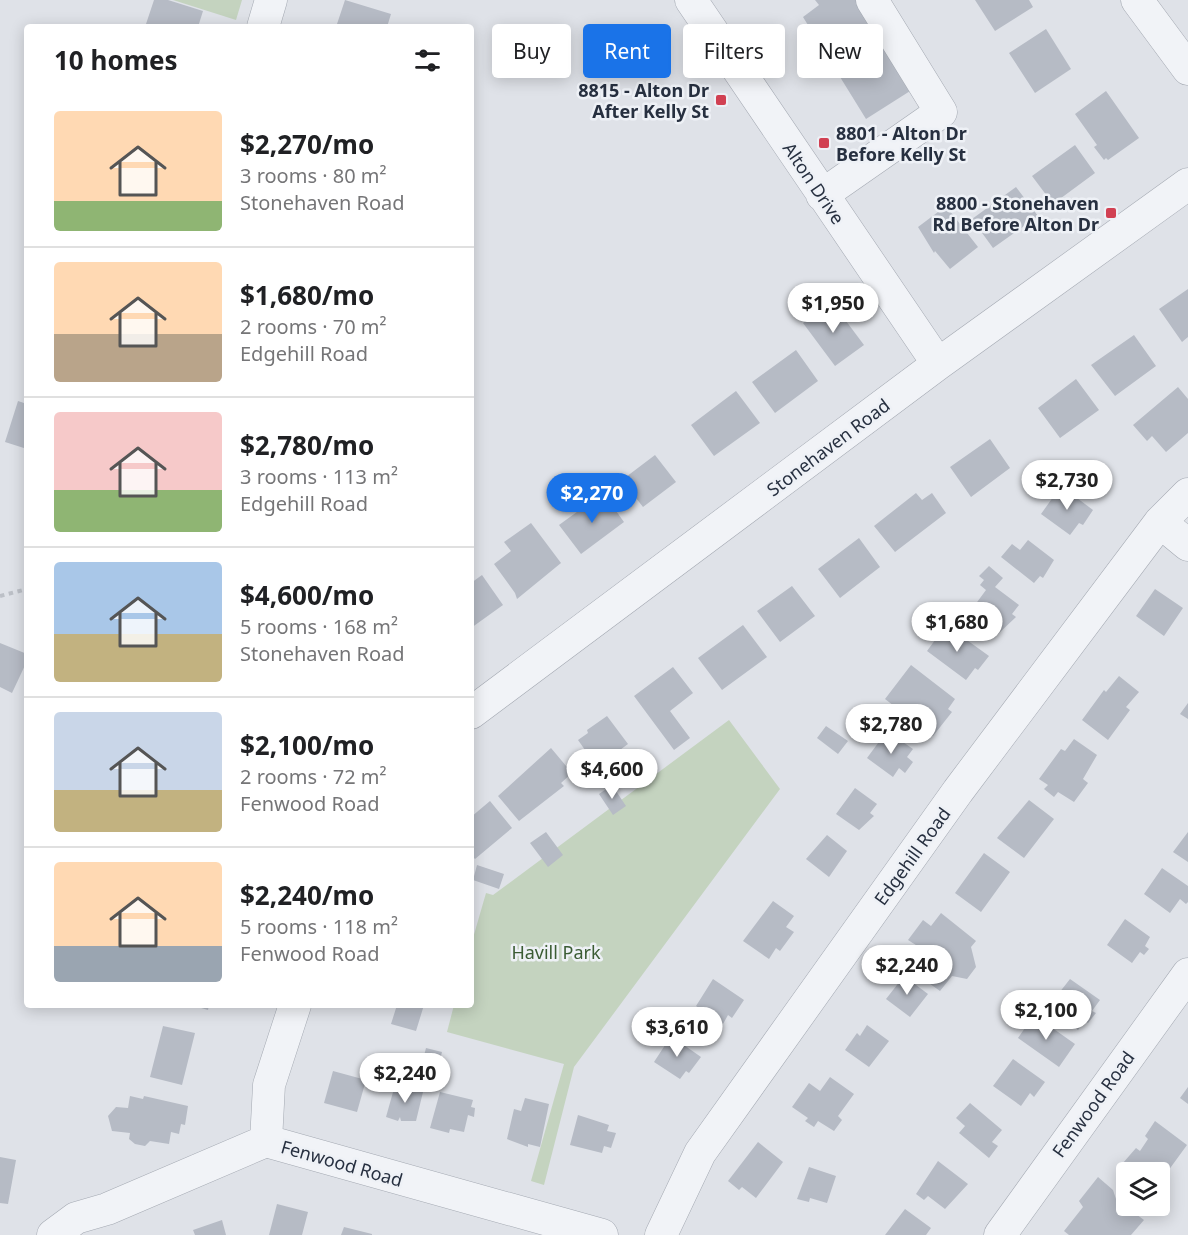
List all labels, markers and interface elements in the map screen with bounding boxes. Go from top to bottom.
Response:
chip: Buy [492,24,571,78]
chip: Rent [583,24,671,78]
chip: Filters [683,24,785,78]
chip: New [797,24,883,78]
text: 10 homes [54,42,178,78]
icon: filters [411,44,444,77]
place label: 8815 - Alton Dr After Kelly St [578,78,709,123]
marker: 8815 - Alton Dr After Kelly St [714,93,728,107]
place label: 8801 - Alton Dr Before Kelly St [836,121,967,166]
text: $2,270/mo [240,126,374,162]
icon: home [102,135,174,207]
marker: 8801 - Alton Dr Before Kelly St [817,136,831,150]
street label: Alton Drive [778,137,850,229]
text: 3 rooms · 80 m² [240,162,387,189]
text: Stonehaven Road [240,189,405,216]
place label: 8800 - Stonehaven Rd Before Alton Dr [933,191,1099,236]
marker: 8800 - Stonehaven Rd Before Alton Dr [1104,206,1118,220]
text: $1,680/mo [240,277,374,313]
pin: $1,950 [784,283,882,334]
icon: home [102,286,174,358]
text: $1,950 [802,289,864,316]
text: 2 rooms · 70 m² [240,313,387,340]
text: Edgehill Road [240,340,368,367]
street label: Stonehaven Road [762,393,894,501]
text: $2,780/mo [240,427,374,463]
icon: home [102,436,174,508]
pin: $2,730 [1018,460,1116,511]
text: 3 rooms · 113 m² [240,463,398,490]
text: $2,730 [1036,466,1098,493]
pin: $2,270 [543,473,641,524]
text: $2,270 [561,479,623,506]
text: Edgehill Road [240,490,368,517]
text: $4,600/mo [240,577,374,613]
icon: home [102,586,174,658]
pin: $1,680 [908,602,1006,653]
text: $1,680 [926,608,988,635]
text: 5 rooms · 168 m² [240,613,398,640]
text: Stonehaven Road [240,640,405,667]
pin: $2,780 [842,704,940,755]
text: $2,780 [860,710,922,737]
text: $2,100/mo [240,727,374,763]
icon: home [102,736,174,808]
pin: $4,600 [563,749,661,800]
text: $4,600 [581,755,643,782]
text: 2 rooms · 72 m² [240,763,387,790]
text: Fenwood Road [240,790,380,817]
street label: Edgehill Road [868,802,956,910]
text: $2,240/mo [240,877,374,913]
icon: home [102,886,174,958]
text: 5 rooms · 118 m² [240,913,398,940]
text: Fenwood Road [240,940,380,967]
park label: Havill Park [511,940,601,964]
pin: $2,240 [858,945,956,996]
text: $2,240 [876,951,938,978]
pin: $2,100 [997,990,1095,1041]
text: $2,100 [1015,996,1077,1023]
pin: $3,610 [628,1007,726,1058]
text: $3,610 [646,1013,708,1040]
street label: Fenwood Road [1046,1046,1140,1162]
pin: $2,240 [356,1053,454,1104]
text: $2,240 [374,1059,436,1086]
street label: Fenwood Road [278,1134,406,1192]
map controls [1116,1162,1170,1216]
button: layers [1116,1162,1170,1216]

